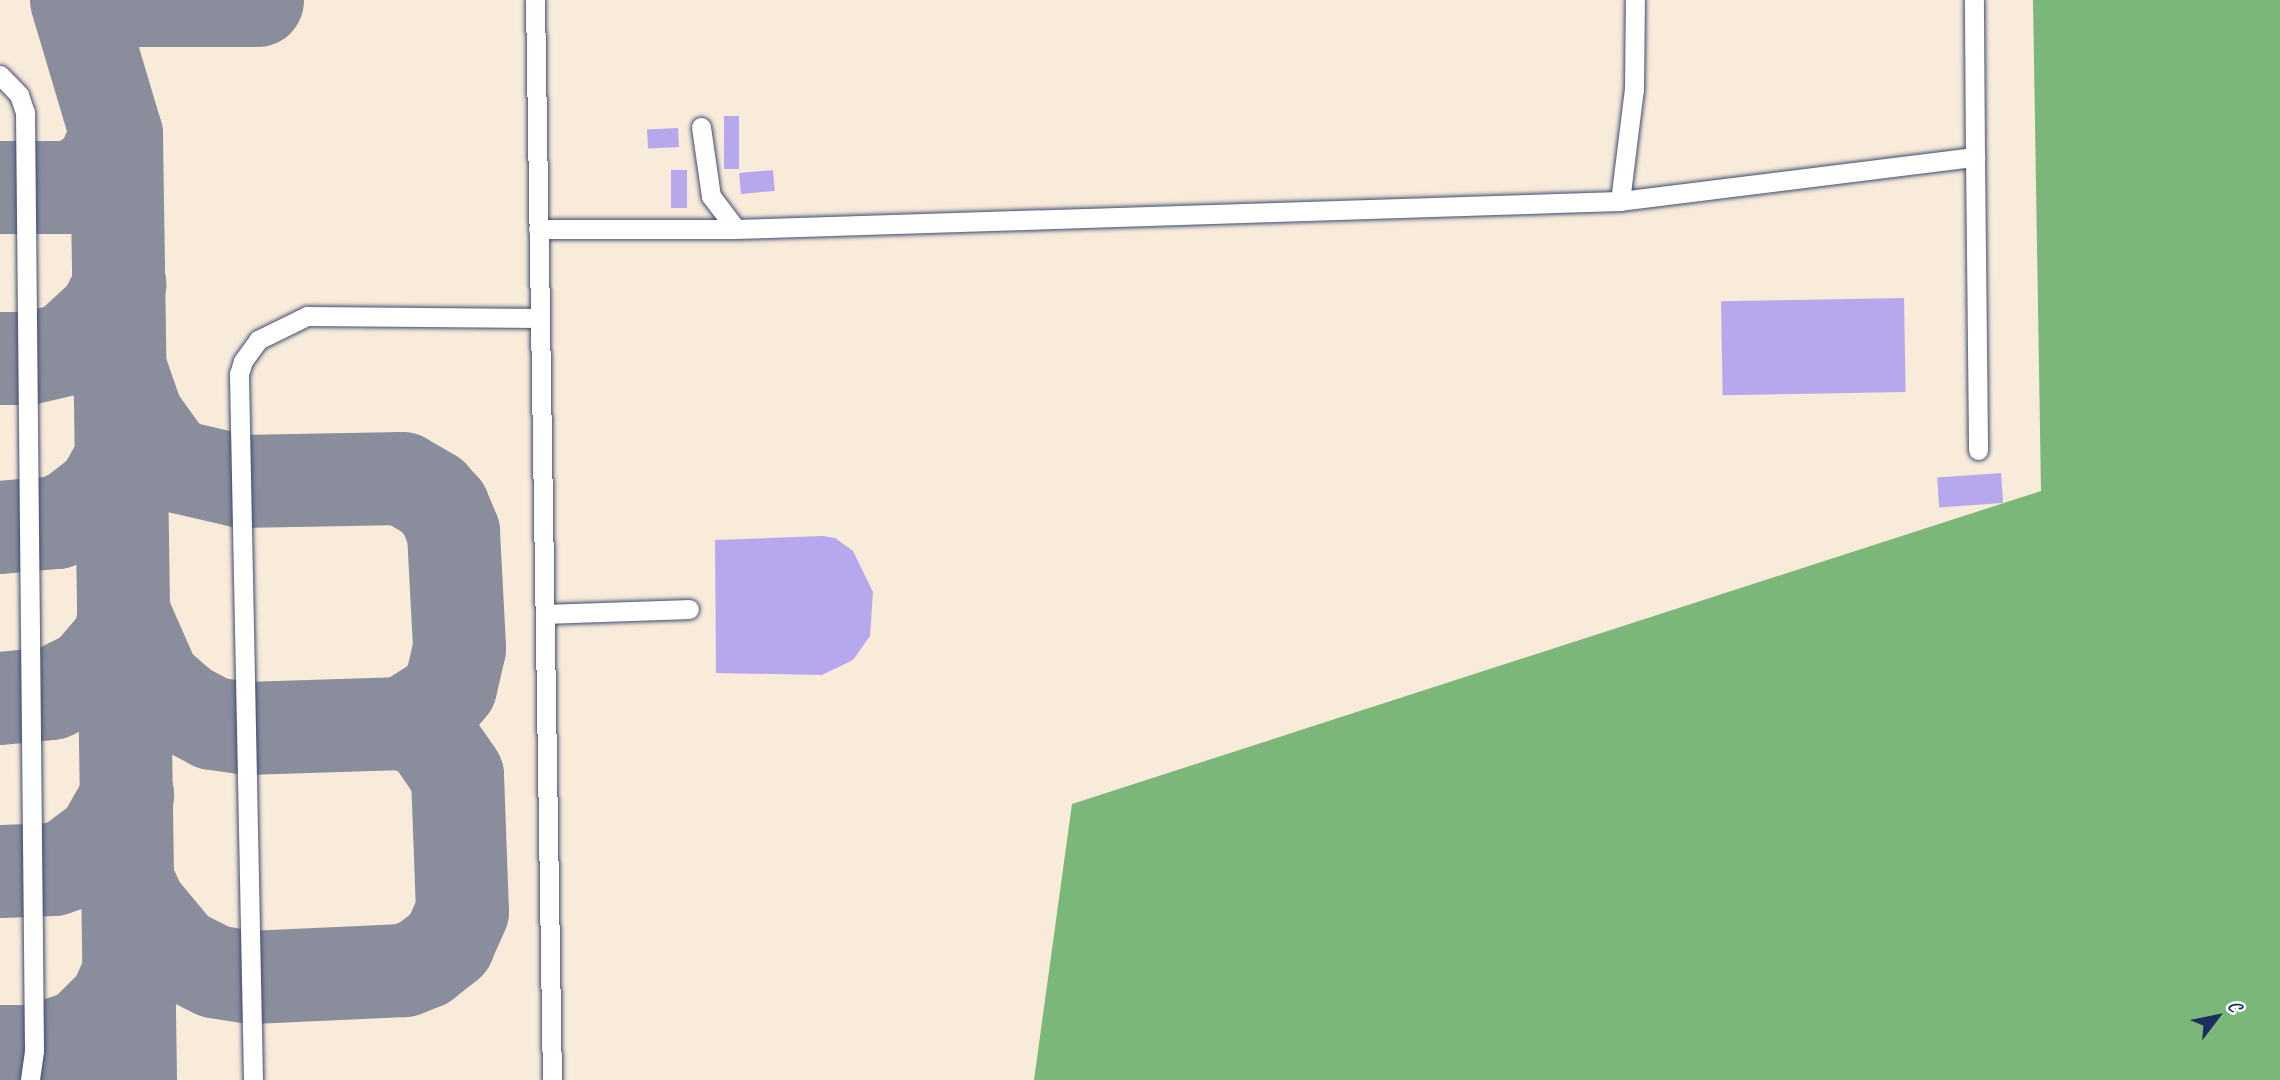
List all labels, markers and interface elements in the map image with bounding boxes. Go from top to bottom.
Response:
north arrow [2182,982,2252,1052]
text: С [2222,996,2247,1016]

